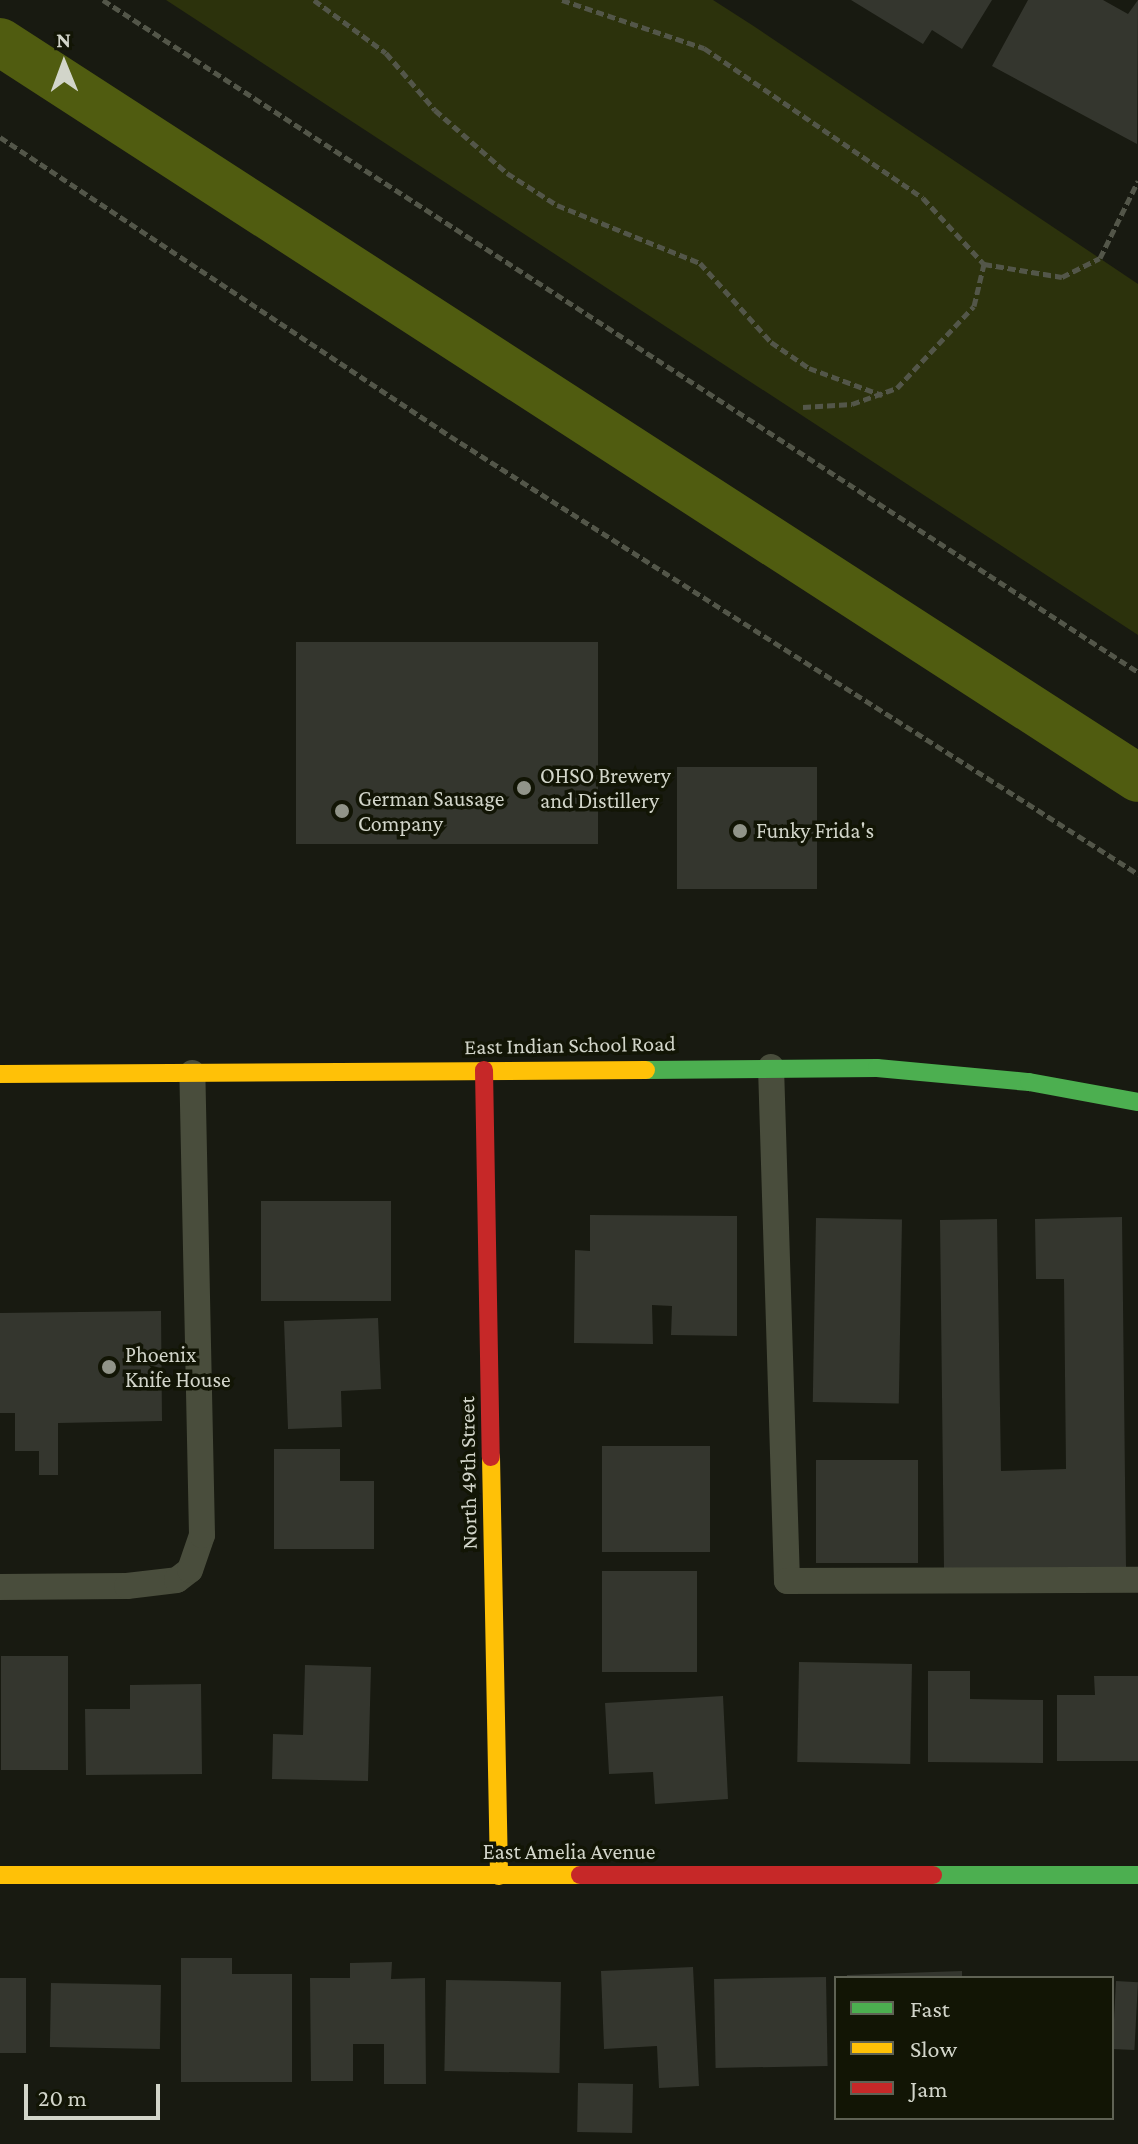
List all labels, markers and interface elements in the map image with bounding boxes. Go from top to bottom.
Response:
north arrow [24,24,104,104]
text: N [56,27,71,52]
place label: OHSO Brewery and Distillery [540,762,671,814]
marker: OHSO Brewery and Distillery [515,779,533,797]
place label: German Sausage Company [358,785,504,836]
marker: German Sausage Company [333,802,351,820]
place label: Funky Frida's [756,818,874,844]
marker: Funky Frida's [731,822,749,840]
street label: East Indian School Road [464,1030,676,1060]
place label: Phoenix Knife House [125,1341,231,1392]
marker: Phoenix Knife House [100,1358,118,1376]
street label: North 49th Street [453,1396,483,1550]
street label: East Amelia Avenue [483,1839,655,1865]
legend [834,1976,1114,2120]
text: Fast [910,1995,950,2022]
text: Slow [910,2035,957,2062]
scale bar [28,2068,164,2118]
text: Jam [910,2075,948,2102]
text: 20 m [38,2084,87,2111]

